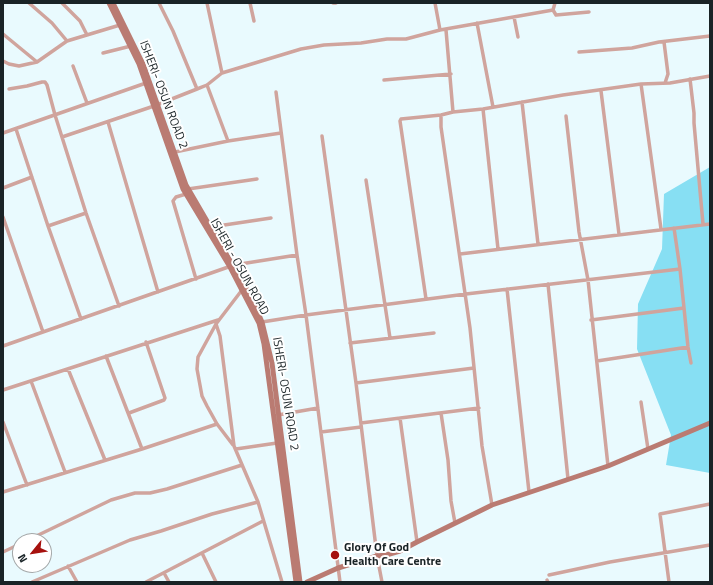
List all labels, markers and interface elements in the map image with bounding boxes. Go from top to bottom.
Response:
street label: ISHERI- OSUN ROAD 2 [136,39,190,151]
street label: ISHERI - OSUN ROAD [207,216,271,318]
street label: ISHERI- OSUN ROAD 2 [269,336,301,452]
north arrow [12,533,52,573]
place label: Glory Of God Health Care Centre [344,541,441,569]
marker: Glory Of God Health Care Centre [329,549,341,561]
text: N [14,551,31,566]

